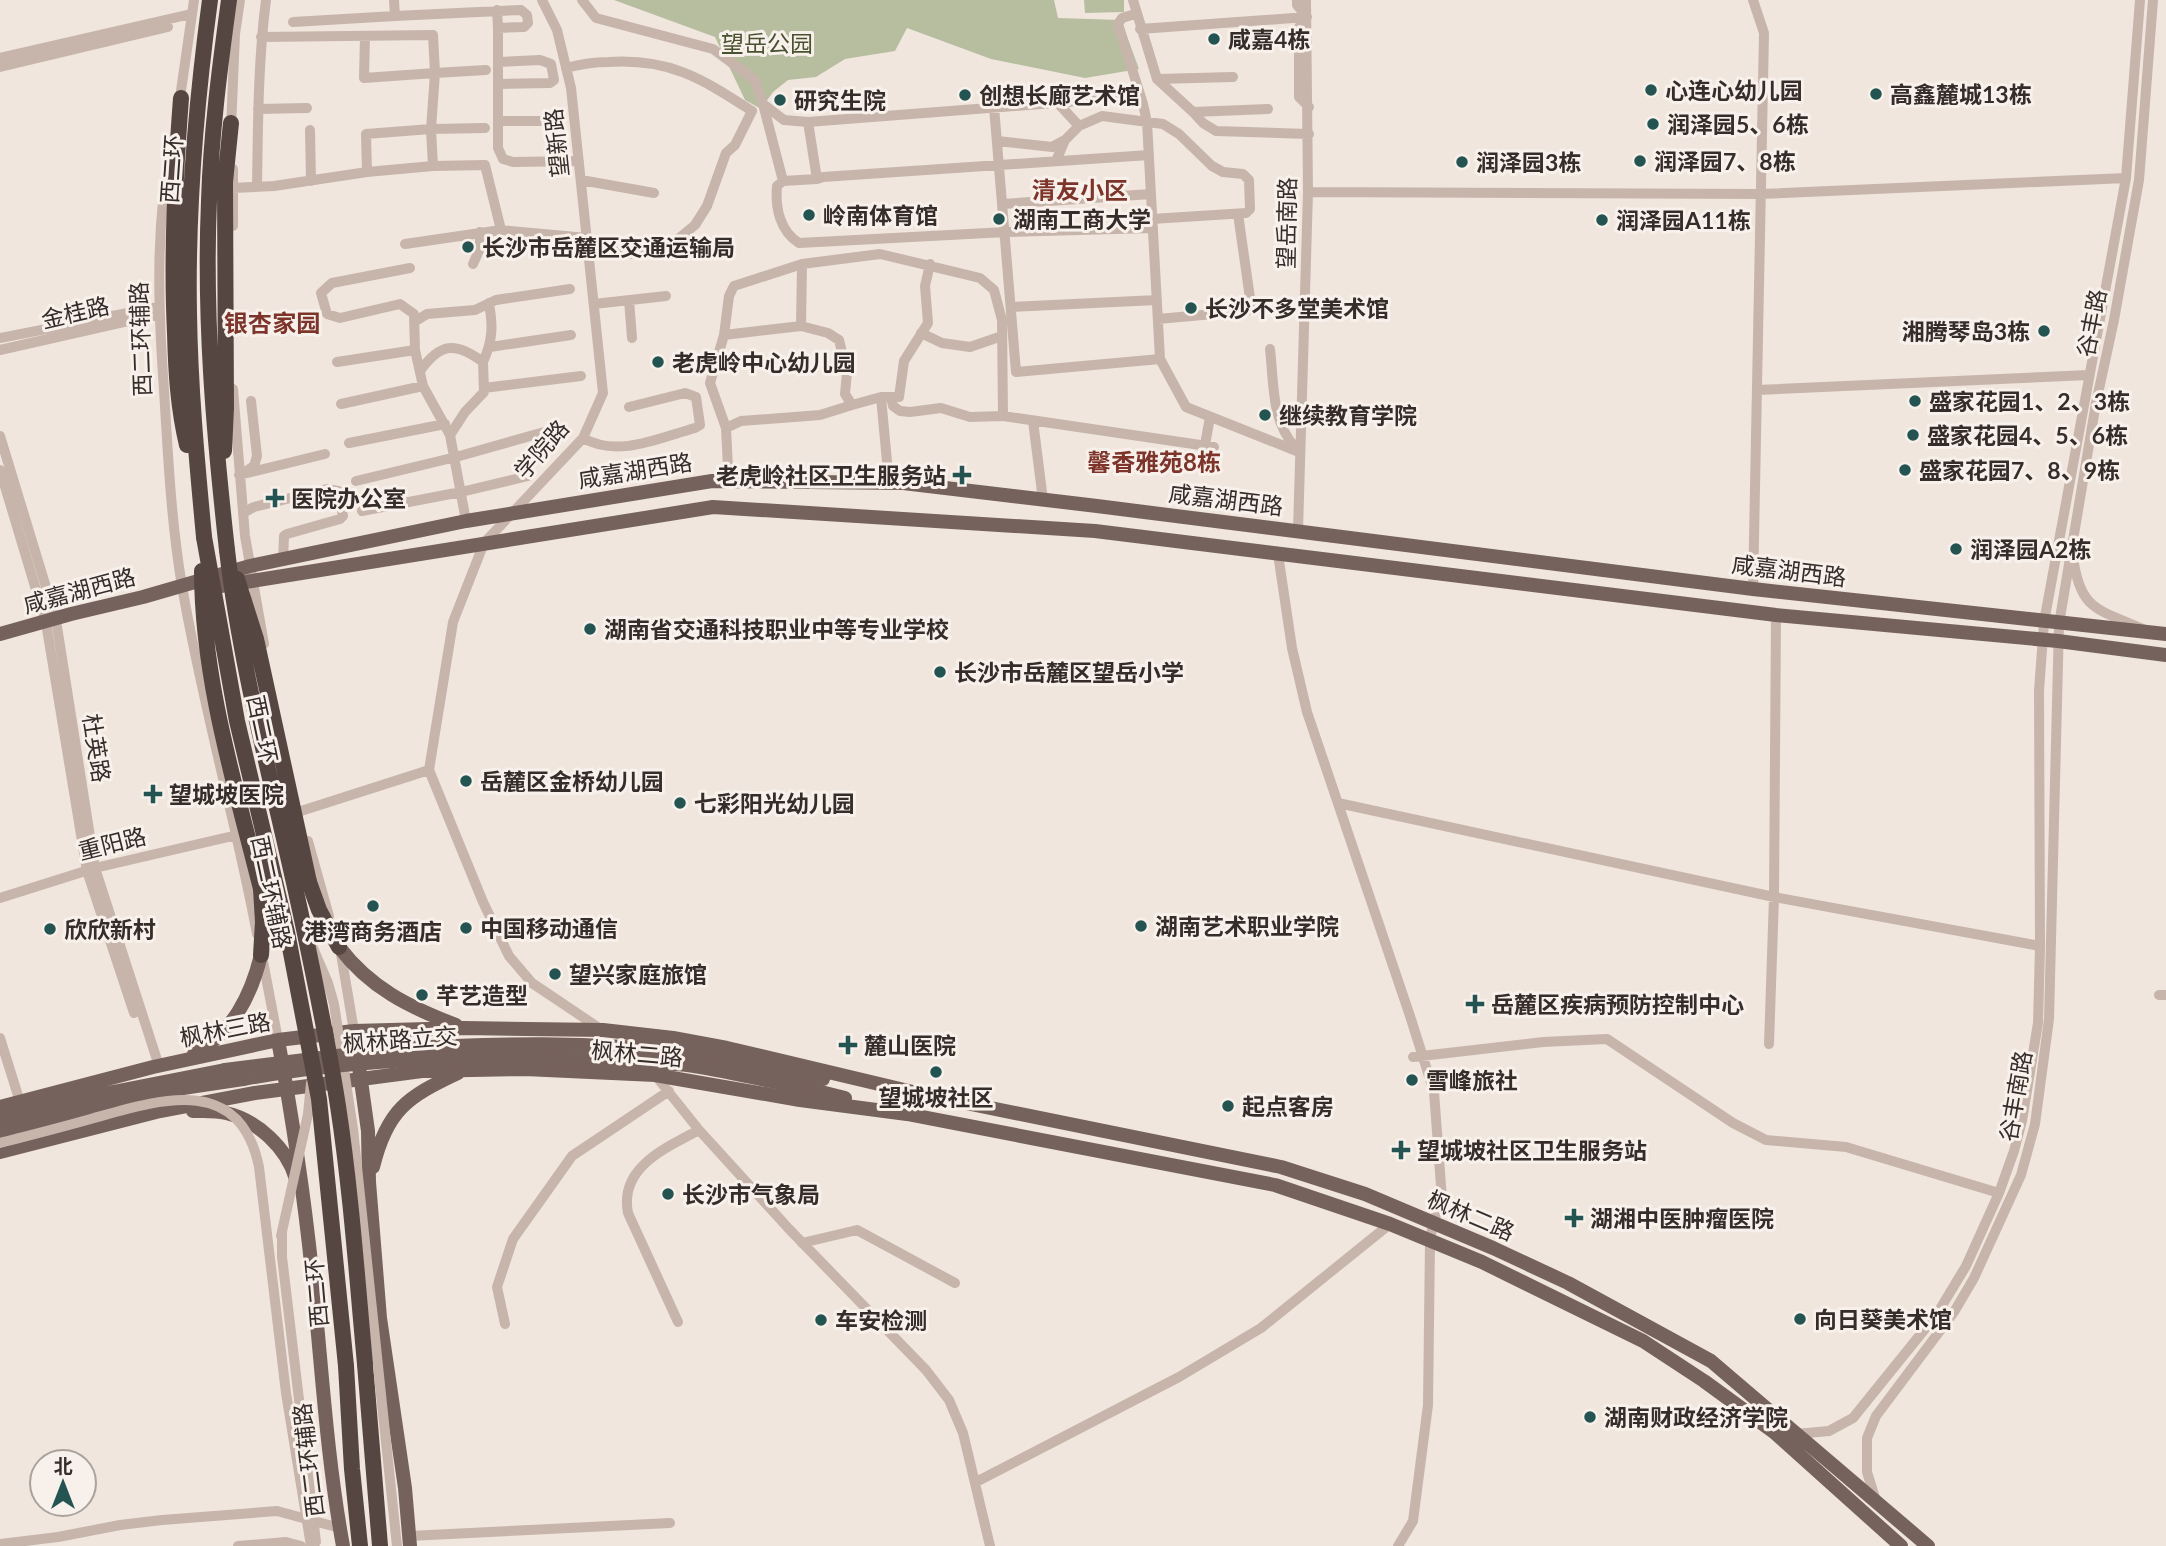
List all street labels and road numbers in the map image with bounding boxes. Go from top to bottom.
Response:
street label: 望新路 [538,107,574,179]
street label: 西二环 [155,134,187,204]
street label: 望岳南路 [1271,177,1301,269]
street label: 西二环辅路 [124,281,156,397]
street label: 谷丰路 [2071,286,2111,360]
street label: 金桂路 [38,291,112,333]
street label: 学院路 [508,414,574,484]
street label: 咸嘉湖西路 [576,447,694,493]
street label: 咸嘉湖西路 [1167,478,1285,520]
street label: 咸嘉湖西路 [1730,549,1848,591]
street label: 咸嘉湖西路 [20,562,138,618]
street label: 西二环 [242,692,284,766]
street label: 杜英路 [78,712,116,784]
street label: 重阳路 [75,821,149,865]
street label: 西二环辅路 [246,833,298,951]
street label: 枫林三路 [177,1006,273,1052]
street label: 枫林路立交 [342,1021,458,1057]
street label: 枫林二路 [590,1035,684,1071]
street label: 谷丰南路 [1993,1048,2037,1144]
street label: 枫林二路 [1423,1184,1519,1246]
street label: 西二环 [299,1257,333,1329]
street label: 西二环辅路 [287,1401,329,1519]

